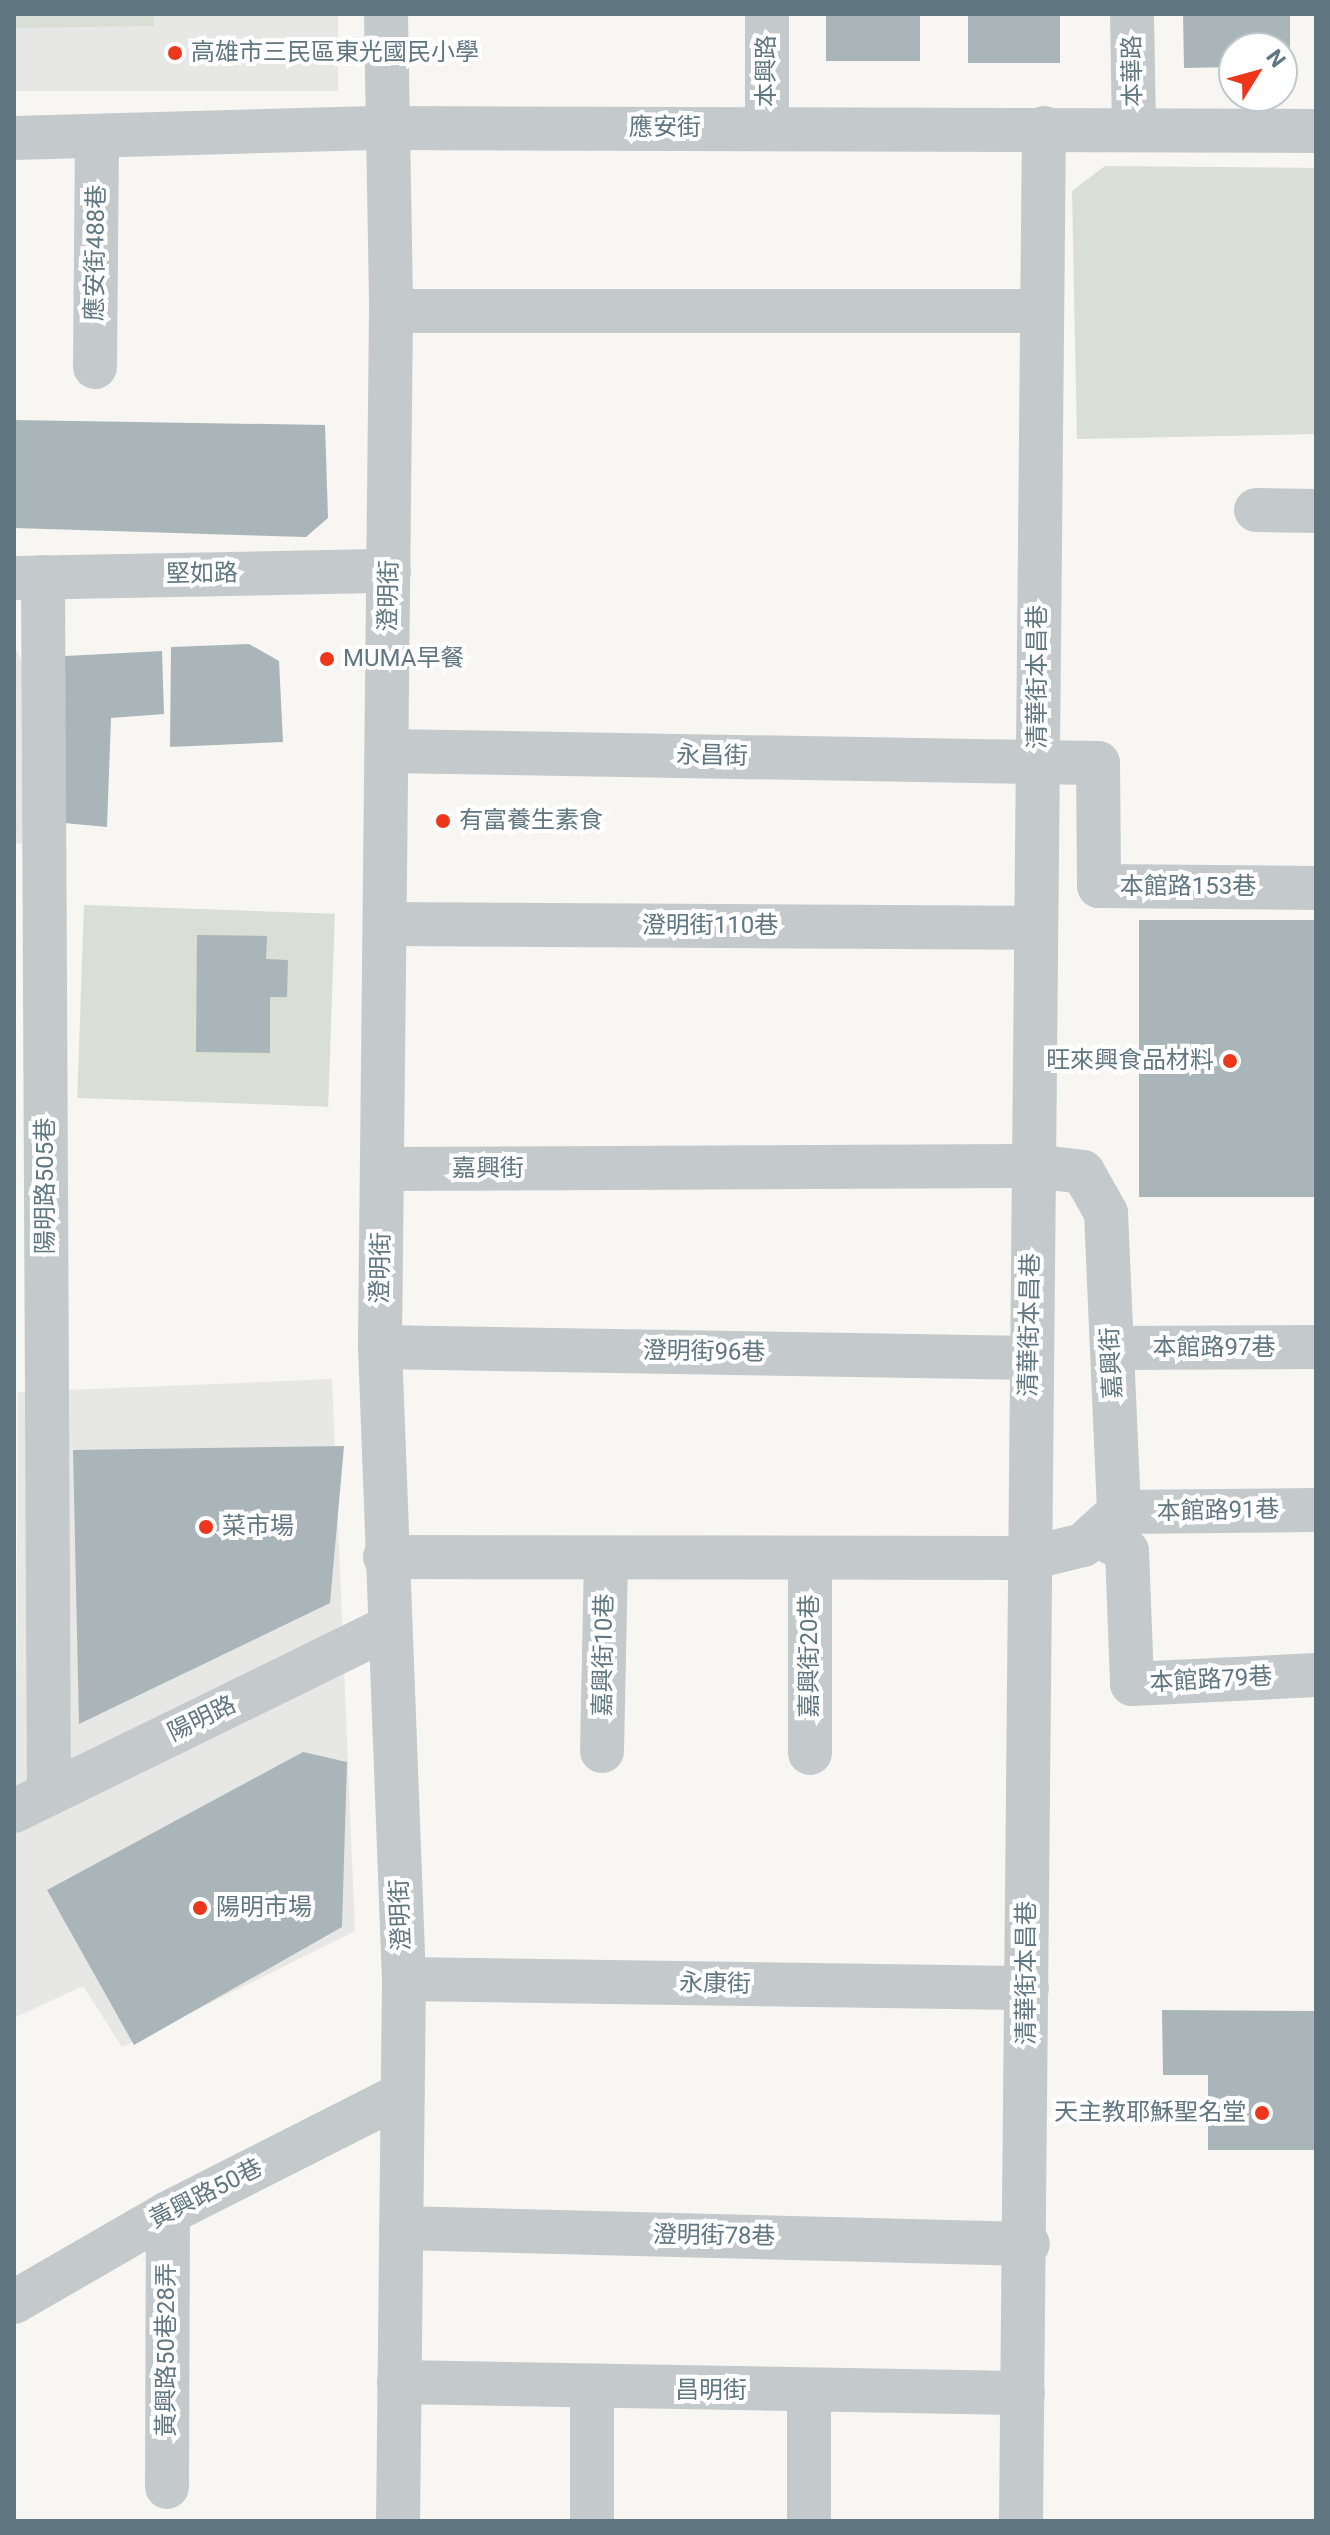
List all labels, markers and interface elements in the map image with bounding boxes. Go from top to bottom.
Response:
north arrow [1218,32,1298,112]
street label: 本興路 [753,35,781,107]
street label: 本華路 [1118,35,1148,107]
place label: 高雄市三民區東光國民小學 [191,39,479,67]
marker: 高雄市三民區東光國民小學 [166,44,184,62]
text: N [1261,45,1291,72]
street label: 應安街 [629,114,701,142]
street label: 應安街488巷 [80,185,112,321]
street label: 堅如路 [166,559,238,589]
street label: 澄明街 [374,560,404,632]
street label: 清華街本昌巷 [1024,605,1052,749]
place label: MUMA早餐 [343,645,464,673]
marker: MUMA早餐 [318,650,336,668]
street label: 永昌街 [676,741,748,771]
place label: 有富養生素食 [459,807,603,835]
marker: 有富養生素食 [434,812,452,830]
street label: 本館路153巷 [1120,873,1256,901]
street label: 澄明街110巷 [642,912,778,940]
place label: 旺來興食品材料 [1046,1047,1214,1075]
marker: 旺來興食品材料 [1221,1052,1239,1070]
street label: 陽明路505巷 [32,1118,60,1254]
street label: 嘉興街 [452,1155,524,1183]
street label: 澄明街 [366,1232,396,1304]
street label: 清華街本昌巷 [1014,1253,1046,1397]
street label: 嘉興街 [1096,1326,1128,1400]
street label: 本館路97巷 [1153,1334,1275,1362]
street label: 澄明街96巷 [642,1337,766,1367]
street label: 本館路91巷 [1156,1496,1280,1526]
place label: 菜市場 [222,1513,294,1541]
marker: 菜市場 [197,1518,215,1536]
street label: 嘉興街10巷 [589,1593,619,1717]
street label: 嘉興街20巷 [796,1595,824,1717]
street label: 本館路79巷 [1149,1662,1273,1698]
street label: 陽明路 [163,1690,241,1748]
street label: 澄明街 [385,1879,417,1951]
place label: 陽明市場 [216,1894,312,1922]
marker: 陽明市場 [191,1899,209,1917]
street label: 清華街本昌巷 [1013,1901,1041,2045]
street label: 永康街 [679,1969,751,1999]
place label: 天主教耶穌聖名堂 [1054,2099,1246,2127]
marker: 天主教耶穌聖名堂 [1253,2104,1271,2122]
street label: 黃興路50巷 [145,2153,267,2235]
street label: 澄明街78巷 [652,2221,776,2251]
street label: 黃興路50巷28弄 [153,2263,181,2437]
street label: 昌明街 [675,2377,747,2405]

